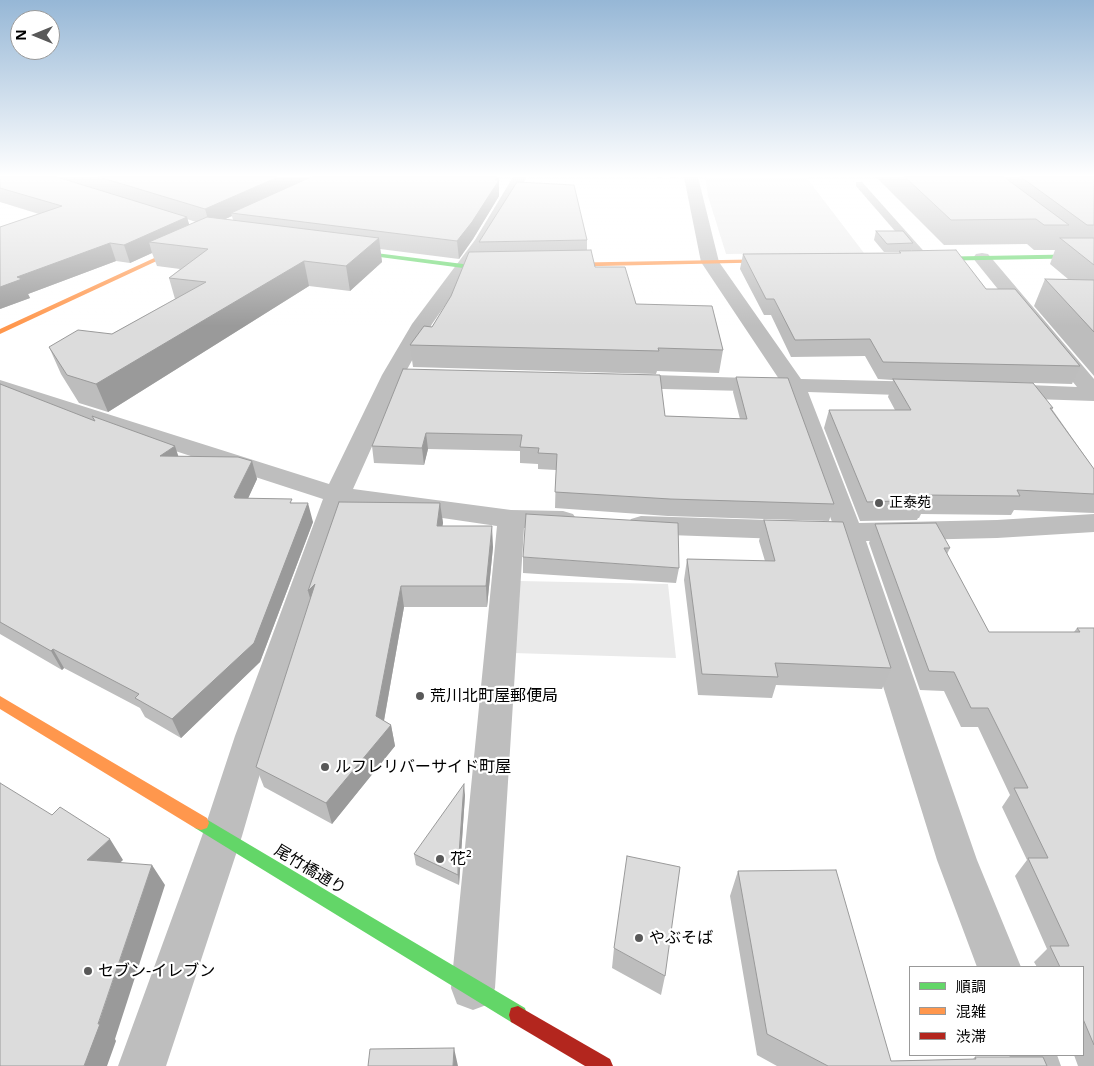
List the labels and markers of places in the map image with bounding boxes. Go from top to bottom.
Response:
place label: 正泰苑 [889,495,931,511]
marker: 正泰苑 [873,497,885,509]
place label: 荒川北町屋郵便局 [430,686,558,706]
marker: 荒川北町屋郵便局 [414,690,426,702]
place label: ルフレリバーサイド町屋 [335,757,511,777]
marker: ルフレリバーサイド町屋 [319,761,331,773]
place label: 花² [450,849,472,869]
marker: 花² [434,853,446,865]
place label: やぶそば [649,928,713,948]
marker: やぶそば [633,932,645,944]
place label: セブン-イレブン [98,961,215,981]
marker: セブン-イレブン [82,965,94,977]

